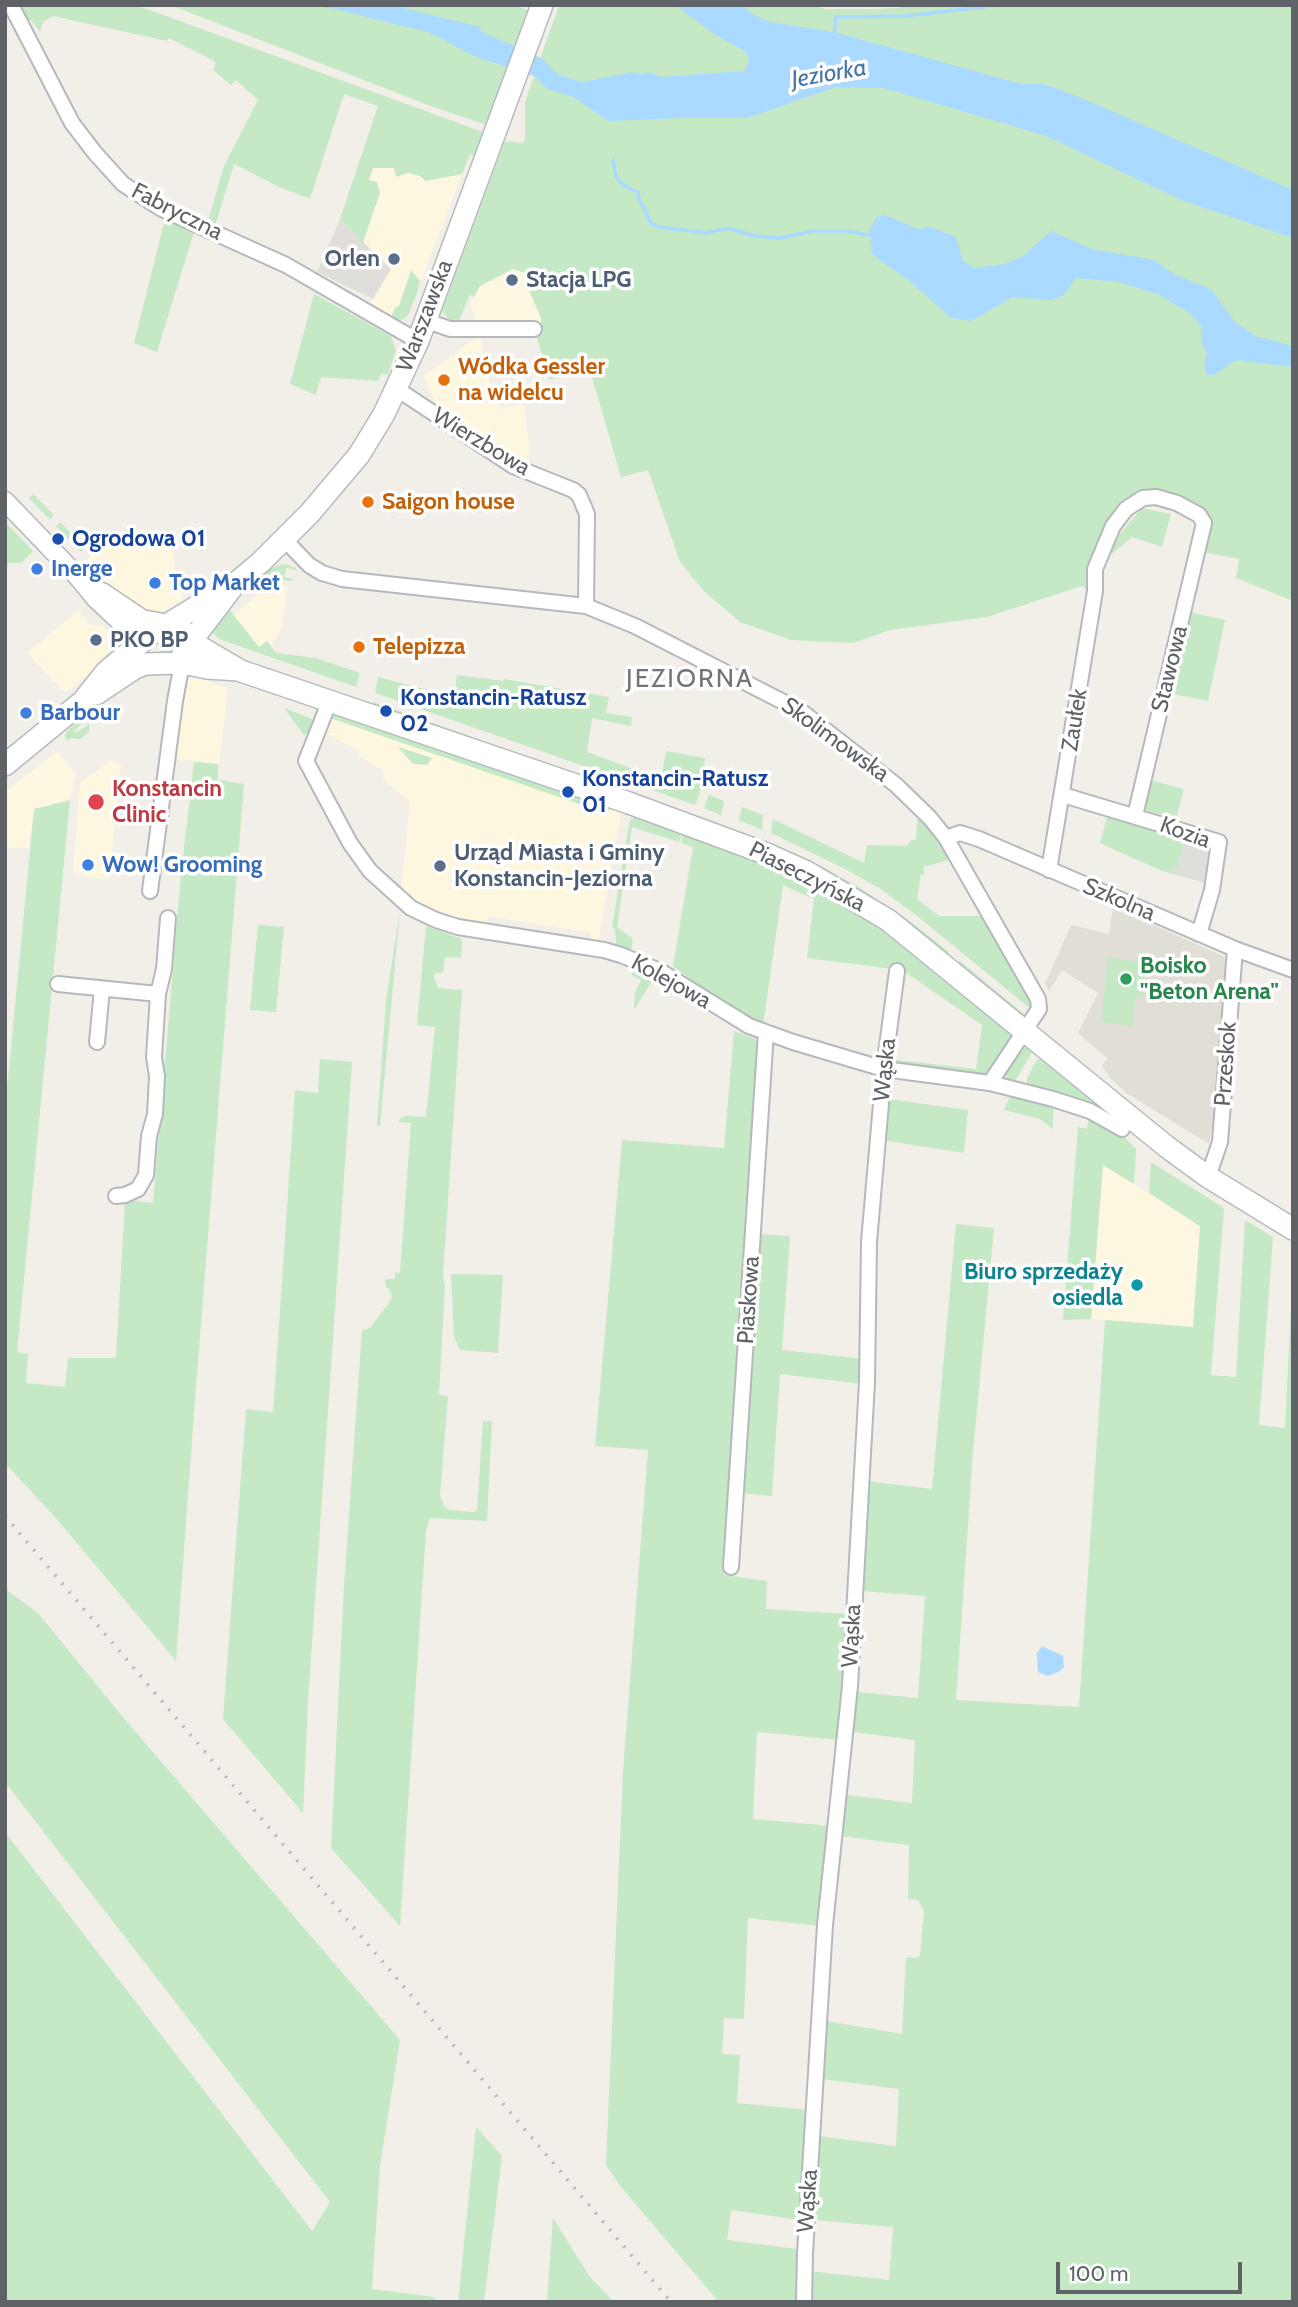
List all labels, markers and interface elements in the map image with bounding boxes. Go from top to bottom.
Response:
water label: Jeziorka [789,53,869,95]
street label: Fabryczna [127,177,227,247]
place label: Orlen [325,245,380,273]
marker: Orlen [386,251,402,267]
street label: Warszawska [391,256,459,376]
place label: Stacja LPG [526,266,632,294]
marker: Stacja LPG [504,272,520,288]
place label: Wódka Gessler na widelcu [458,353,605,407]
marker: Wódka Gessler na widelcu [436,372,452,388]
street label: Wierzbowa [427,402,535,482]
place label: Saigon house [382,488,515,516]
marker: Saigon house [360,494,376,510]
place label: Ogrodowa 01 [72,525,205,553]
marker: Ogrodowa 01 [50,531,66,547]
place label: Inerge [51,555,113,583]
marker: Inerge [29,561,45,577]
place label: Top Market [169,569,280,597]
marker: Top Market [147,575,163,591]
street label: Stawowa [1146,623,1194,715]
place label: PKO BP [110,626,188,654]
marker: PKO BP [88,632,104,648]
place label: Telepizza [373,633,466,661]
marker: Telepizza [351,639,367,655]
district label: JEZIORNA [627,663,753,695]
place label: Konstancin-Ratusz 02 [400,684,586,738]
street label: Zaułek [1056,687,1094,753]
street label: Skolimowska [776,692,894,788]
place label: Barbour [40,699,120,727]
marker: Konstancin-Ratusz 02 [378,703,394,719]
marker: Barbour [18,705,34,721]
place label: Konstancin-Ratusz 01 [582,765,768,819]
place label: Konstancin Clinic [112,775,222,829]
marker: Konstancin-Ratusz 01 [560,784,576,800]
marker: Konstancin Clinic [86,792,106,812]
street label: Kozia [1156,811,1214,855]
street label: Piaseczyńska [744,836,870,918]
place label: Urząd Miasta i Gminy Konstancin-Jeziorna [454,839,665,893]
place label: Wow! Grooming [102,851,262,879]
marker: Wow! Grooming [80,857,96,873]
marker: Urząd Miasta i Gminy Konstancin-Jeziorna [432,858,448,874]
street label: Szkolna [1079,872,1159,928]
street label: Kolejowa [626,949,716,1015]
place label: Boisko "Beton Arena" [1140,952,1279,1006]
marker: Boisko "Beton Arena" [1118,971,1134,987]
street label: Przeskok [1209,1021,1243,1107]
street label: Wąska [868,1037,902,1103]
street label: Piaskowa [732,1255,766,1345]
place label: Biuro sprzedaży osiedla [964,1258,1123,1312]
marker: Biuro sprzedaży osiedla [1129,1277,1145,1293]
street label: Wąska [837,1604,867,1668]
street label: Wąska [792,2168,824,2234]
scale bar [1060,2248,1246,2292]
text: 100 m [1069,2261,1128,2286]

